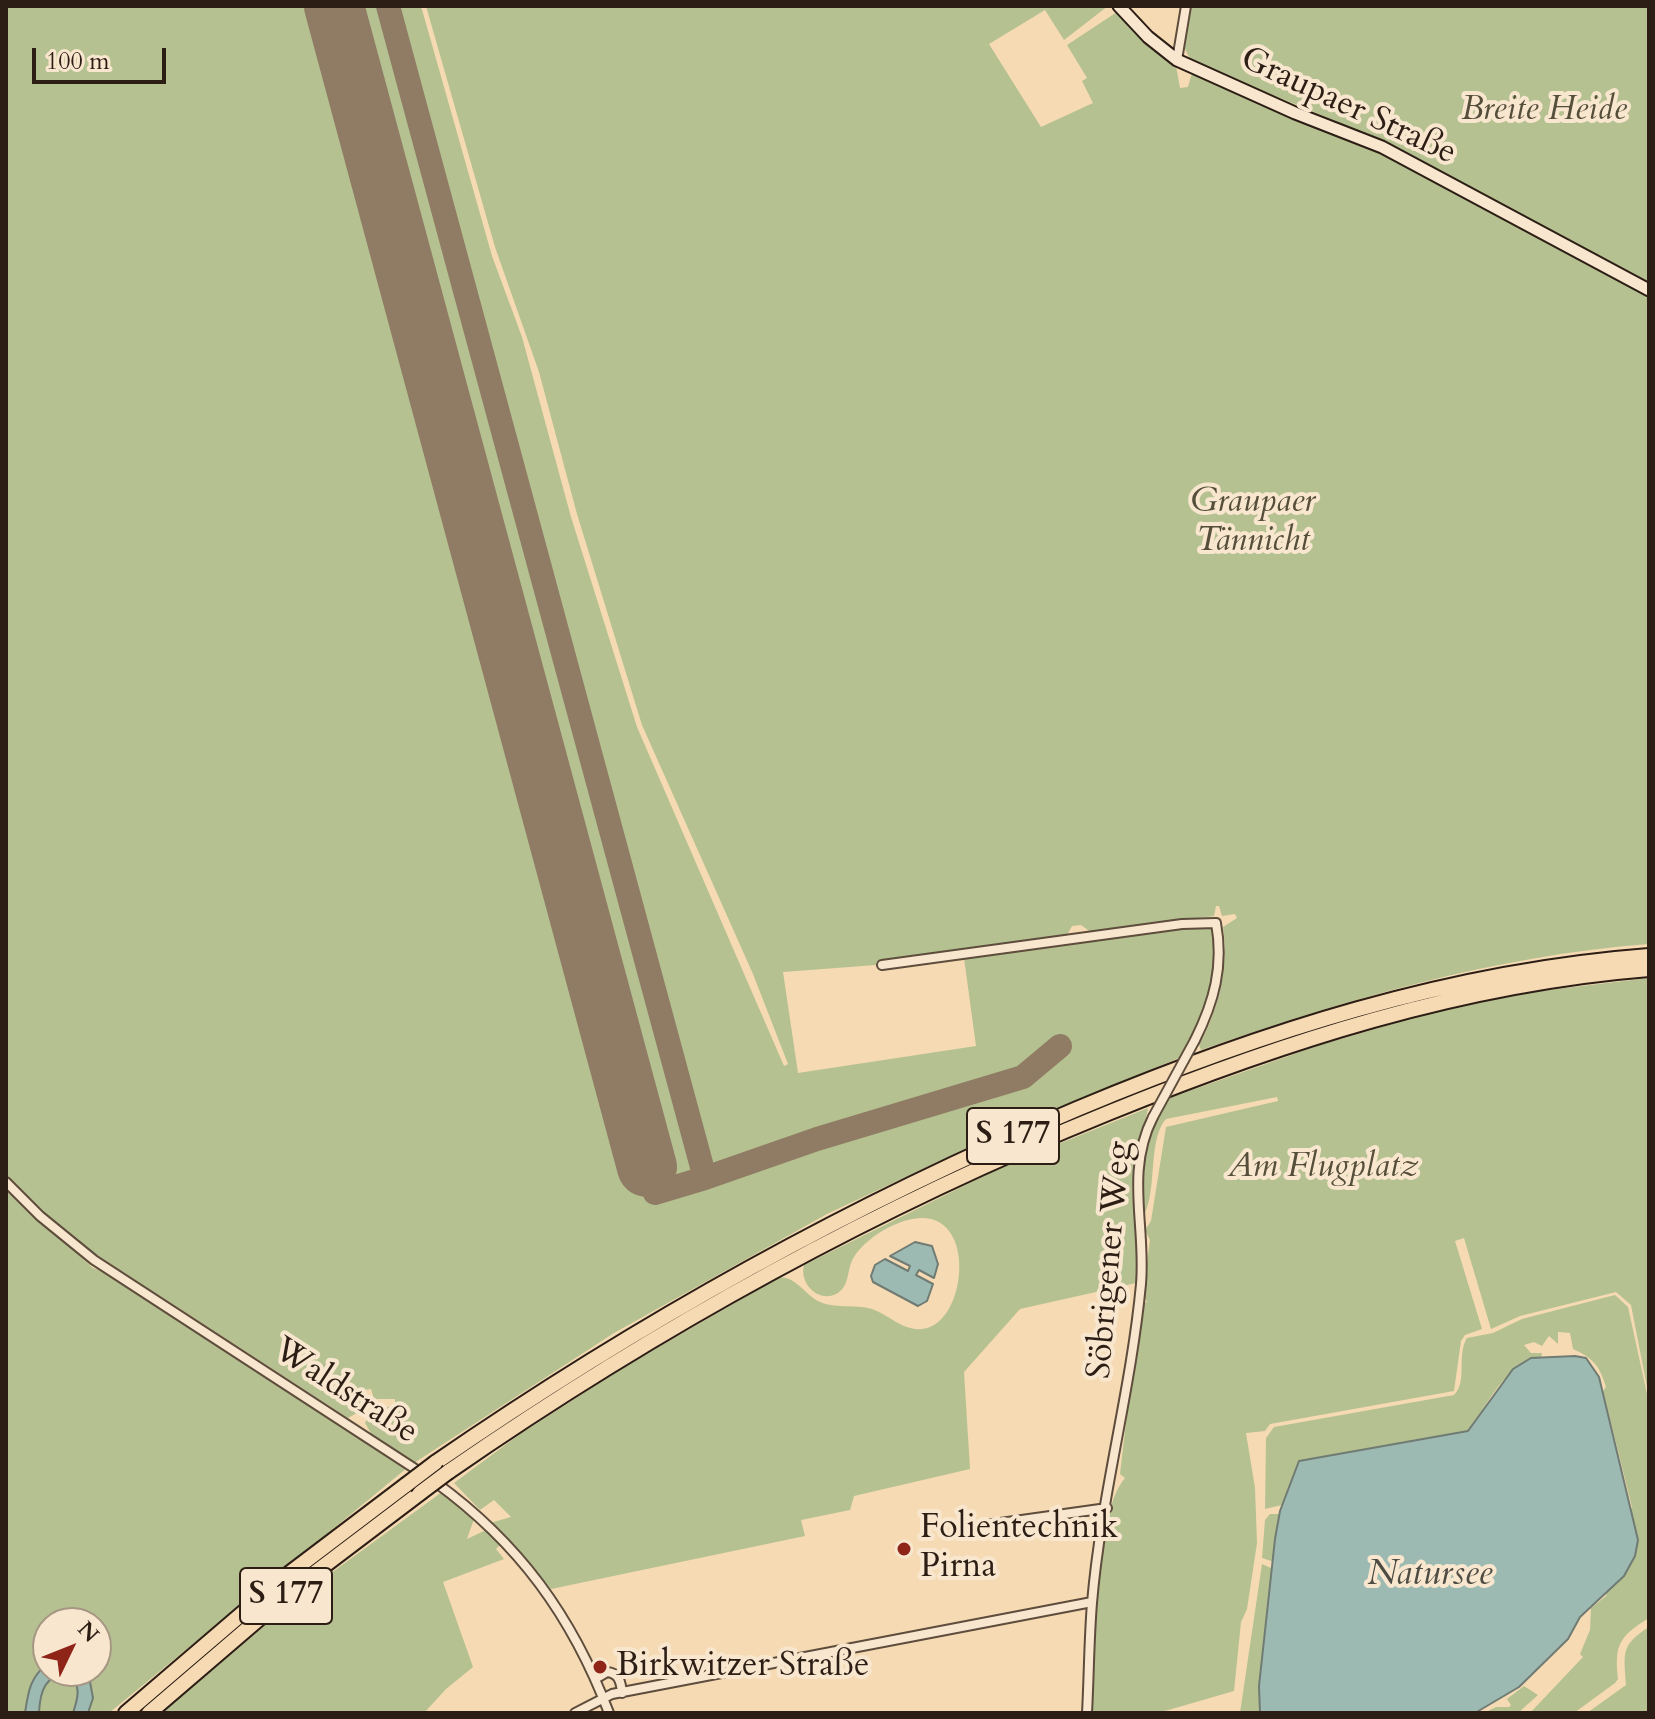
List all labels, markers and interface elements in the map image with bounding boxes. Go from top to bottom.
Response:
scale bar [36,32,170,82]
street label: Graupaer Straße [1234,39,1462,175]
text: 100 m [46,45,110,78]
park label: Breite Heide [1461,91,1627,131]
park label: Graupaer Tännicht [1191,483,1315,562]
road number: S 177 [967,1108,1059,1164]
street label: Söbrigener Weg [1080,1139,1142,1381]
park label: Am Flugplatz [1228,1148,1418,1188]
street label: Waldstraße [265,1330,425,1454]
place label: Folientechnik Pirna [920,1509,1118,1588]
marker: Folientechnik Pirna [895,1540,913,1558]
water label: Natursee [1368,1554,1492,1598]
road number: S 177 [240,1568,332,1624]
north arrow [32,1607,112,1687]
text: N [71,1615,106,1649]
place label: Birkwitzer Straße [616,1647,870,1687]
marker: Birkwitzer Straße [591,1658,609,1676]

